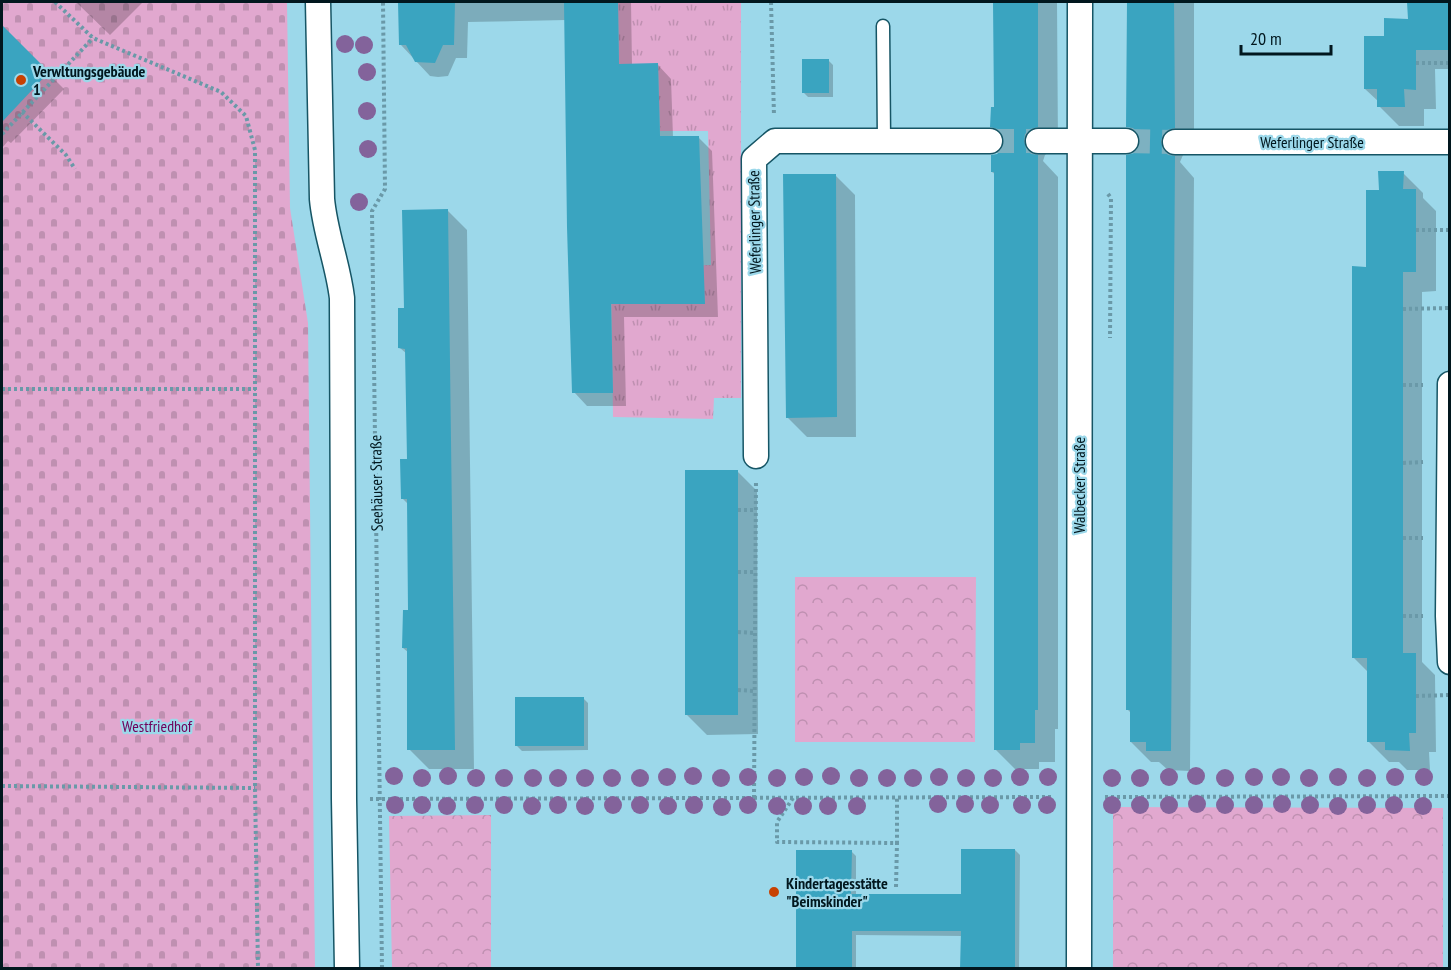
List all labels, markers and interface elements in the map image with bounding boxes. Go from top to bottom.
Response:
scale bar [1241,18,1331,56]
text: 20 m [1250,27,1282,50]
place label: Verwltungsgebäude 1 [32,61,146,99]
marker: Verwltungsgebäude 1 [14,73,28,87]
street label: Weferlinger Straße [1260,132,1364,152]
street label: Weferlinger Straße [743,170,765,274]
street label: Seehäuser Straße [365,435,387,531]
street label: Walbecker Straße [1069,437,1089,533]
park label: Westfriedhof [122,716,193,736]
place label: Kindertagesstätte "Beimskinder" [786,873,888,911]
marker: Kindertagesstätte "Beimskinder" [767,885,781,899]

